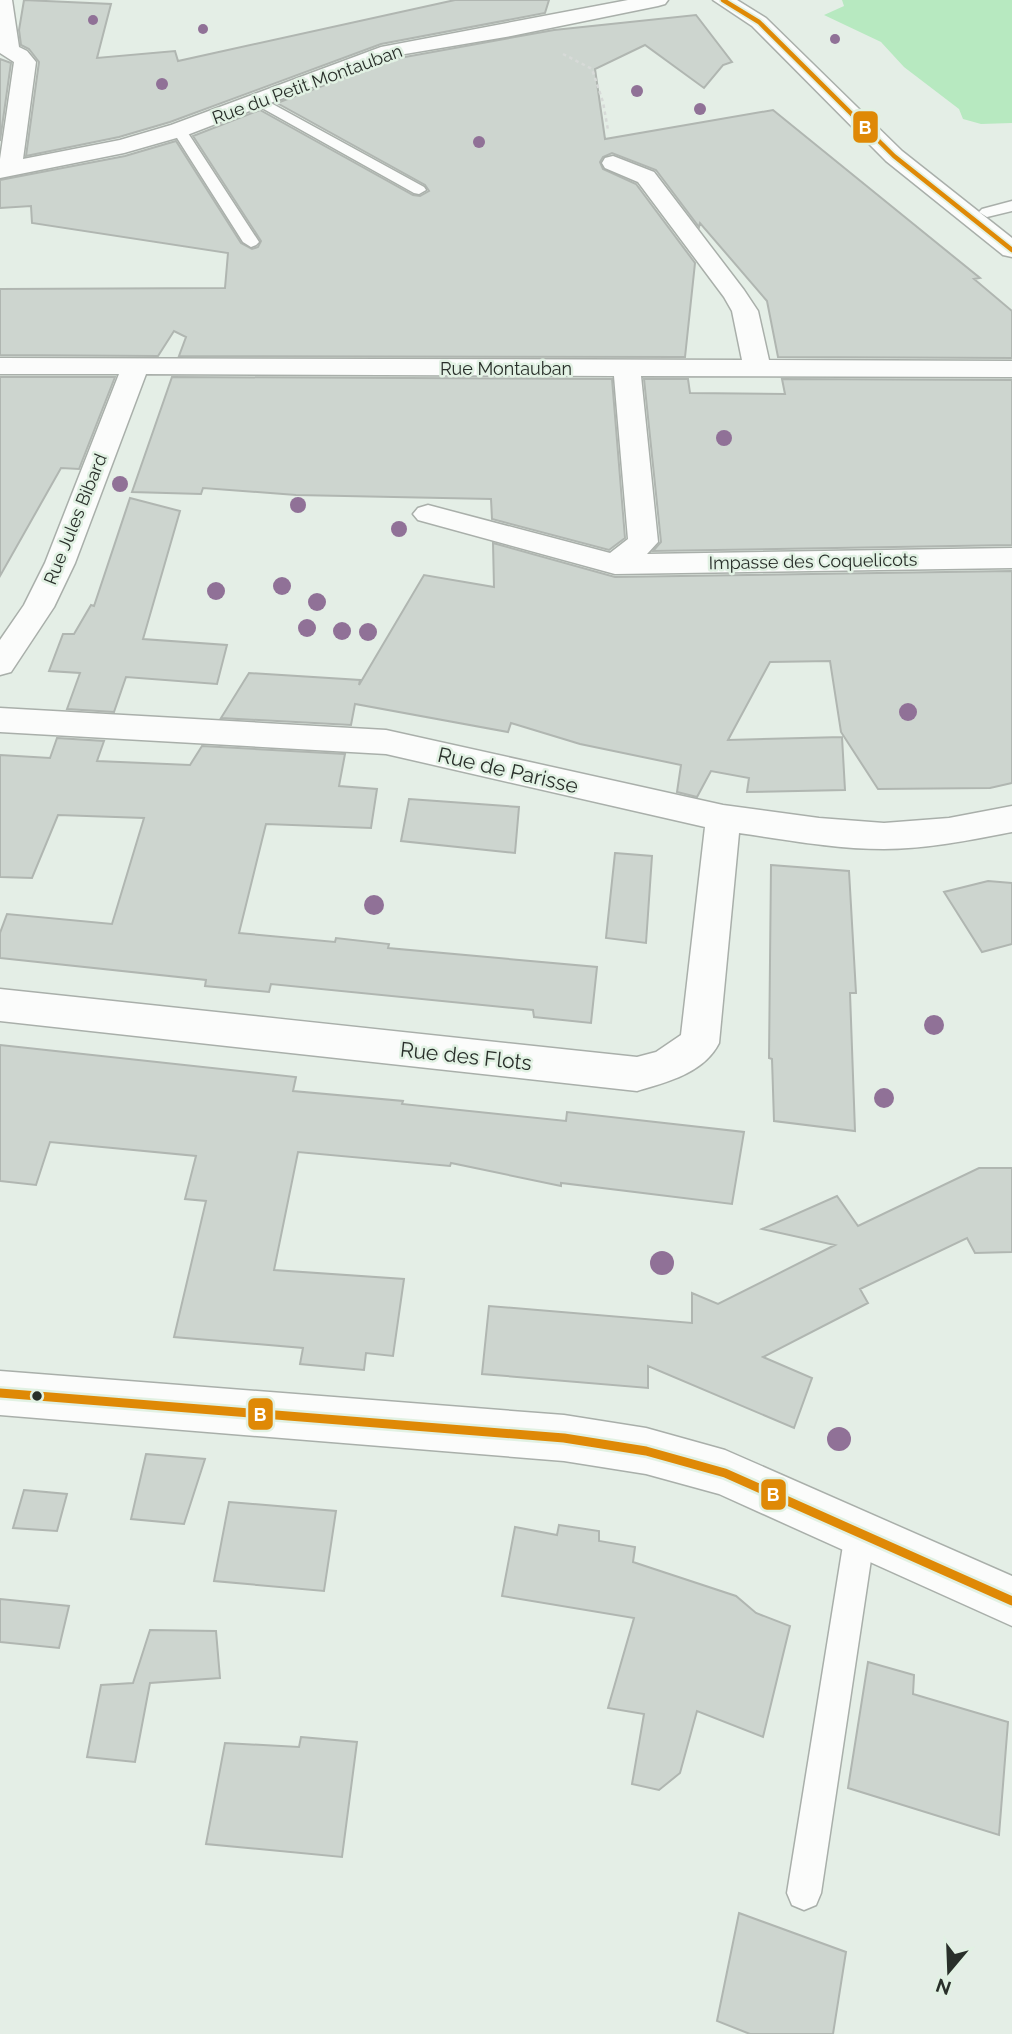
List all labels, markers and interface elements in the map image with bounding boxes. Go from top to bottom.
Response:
street label: Rue du Petit Montauban [209,40,405,128]
line badge: B [852,110,879,144]
text: B [859,116,872,138]
street label: Rue Montauban [440,358,572,379]
street label: Rue Jules Bibard [39,451,111,587]
street label: Impasse des Coquelicots [708,549,918,573]
street label: Rue de Parisse [435,742,581,798]
street label: Rue des Flots [399,1037,533,1075]
unlabelled marker [30,1389,44,1403]
line badge: B [247,1397,274,1431]
text: B [254,1403,267,1425]
line badge: B [760,1478,787,1511]
text: B [767,1483,780,1505]
north arrow [914,1936,984,2006]
text: N [933,1974,954,2000]

